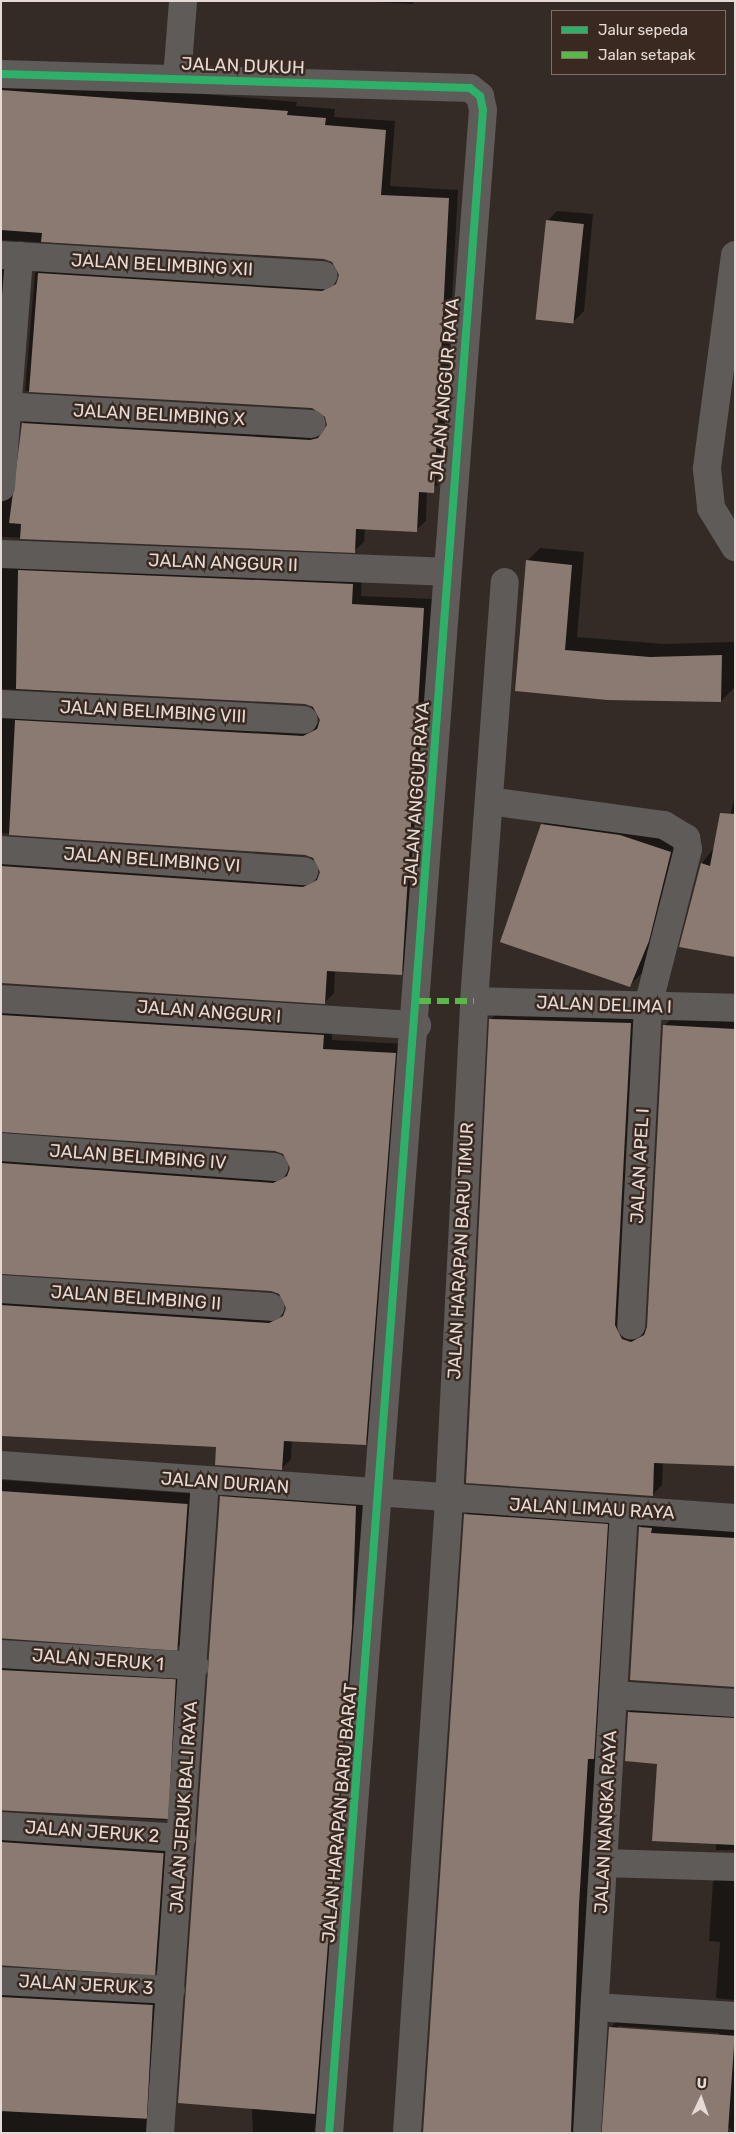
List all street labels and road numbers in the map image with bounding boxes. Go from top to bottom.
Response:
street label: JALAN DUKUH [181,53,305,79]
street label: JALAN BELIMBING XII [71,249,253,281]
street label: JALAN ANGGUR RAYA [426,297,464,483]
street label: JALAN BELIMBING X [72,400,246,430]
street label: JALAN ANGGUR II [148,550,298,576]
street label: JALAN BELIMBING VIII [59,696,247,728]
street label: JALAN ANGGUR RAYA [400,701,434,887]
street label: JALAN BELIMBING VI [63,843,241,877]
street label: JALAN DELIMA I [535,992,673,1018]
street label: JALAN ANGGUR I [136,996,282,1028]
street label: JALAN APEL I [626,1107,654,1225]
street label: JALAN HARAPAN BARU TIMUR [443,1122,479,1380]
street label: JALAN BELIMBING IV [49,1140,227,1174]
street label: JALAN BELIMBING II [50,1281,222,1315]
street label: JALAN DURIAN [160,1468,290,1498]
street label: JALAN LIMAU RAYA [509,1494,675,1524]
street label: JALAN JERUK 1 [31,1645,165,1675]
street label: JALAN HARAPAN BARU BARAT [318,1682,362,1944]
street label: JALAN JERUK BALI RAYA [166,1700,202,1914]
street label: JALAN NANGKA RAYA [590,1730,622,1914]
street label: JALAN JERUK 2 [24,1817,160,1847]
street label: JALAN JERUK 3 [18,1971,154,1999]

